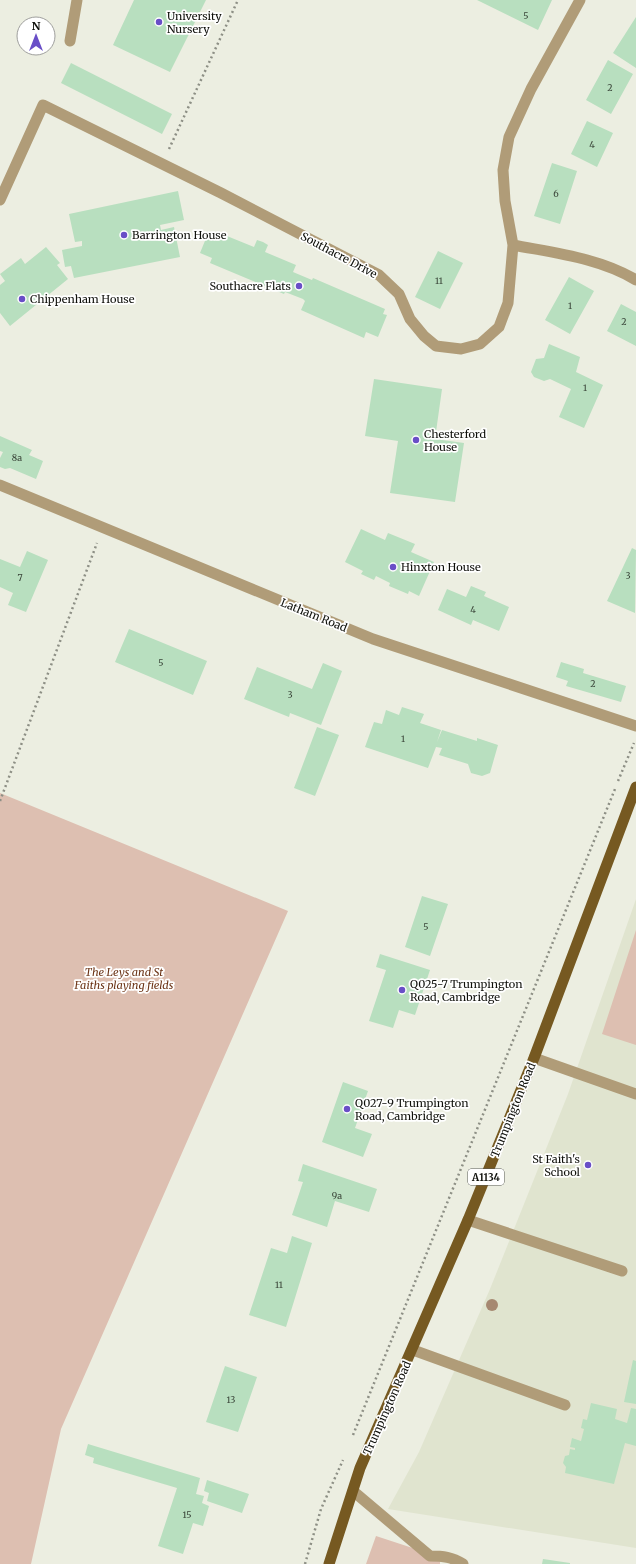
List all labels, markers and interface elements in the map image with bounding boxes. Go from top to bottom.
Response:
place label: University Nursery [167,9,222,36]
house number: 5 [523,10,529,21]
north arrow [16,16,56,56]
marker: University Nursery [154,17,164,27]
text: N [32,19,41,33]
house number: 2 [607,82,613,93]
house number: 4 [589,139,595,150]
house number: 6 [553,188,559,199]
place label: Barrington House [132,228,227,242]
street label: Southacre Drive [298,229,380,281]
marker: Barrington House [119,230,129,240]
house number: 11 [435,275,443,286]
place label: Southacre Flats [209,279,291,293]
marker: Southacre Flats [294,281,304,291]
place label: Chippenham House [30,292,135,306]
marker: Chippenham House [17,294,27,304]
house number: 1 [568,300,572,311]
house number: 2 [621,316,627,327]
house number: 1 [583,382,587,393]
place label: Chesterford House [424,427,486,454]
marker: Chesterford House [411,435,421,445]
house number: 8a [12,452,22,463]
place label: Hinxton House [401,560,481,574]
marker: Hinxton House [388,562,398,572]
house number: 3 [625,570,631,581]
house number: 7 [17,572,23,583]
street label: Latham Road [279,595,350,635]
house number: 4 [470,604,476,615]
house number: 5 [158,657,164,668]
house number: 2 [590,678,596,689]
house number: 3 [287,689,293,700]
house number: 1 [401,733,405,744]
house number: 5 [423,921,429,932]
park label: The Leys and St Faiths playing fields [74,965,174,992]
place label: Q025-7 Trumpington Road, Cambridge [410,977,523,1004]
marker: Q025-7 Trumpington Road, Cambridge [397,985,407,995]
street label: Trumpington Road [488,1060,539,1160]
place label: Q027-9 Trumpington Road, Cambridge [355,1096,469,1123]
marker: Q027-9 Trumpington Road, Cambridge [342,1104,352,1114]
place label: St Faith's School [532,1152,581,1179]
marker: St Faith's School [583,1160,593,1170]
road number: A1134 [468,1169,504,1185]
house number: 9a [332,1190,342,1201]
house number: 11 [275,1279,283,1290]
street label: Trumpington Road [360,1358,414,1457]
house number: 13 [227,1394,235,1405]
house number: 15 [182,1509,192,1520]

